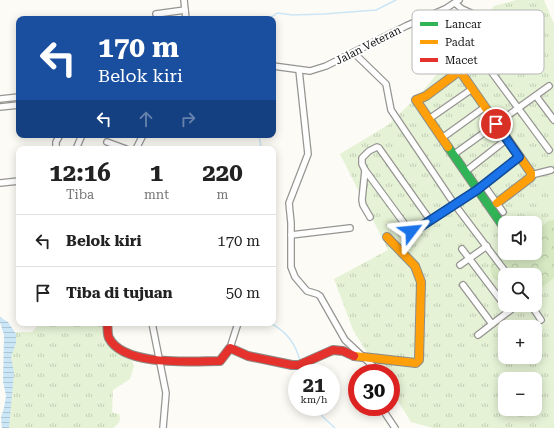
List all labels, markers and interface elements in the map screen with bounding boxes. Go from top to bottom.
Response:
legend [412,10,544,74]
text: Lancar [445,18,482,31]
street label: Jalan Veteran [333,23,403,68]
text: 170 m [98,31,179,64]
icon: left [32,32,84,84]
text: Padat [445,36,475,49]
text: Macet [445,54,478,67]
text: Belok kiri [98,65,183,86]
pin [479,107,513,141]
icon: left [93,108,115,130]
icon: ahead [135,108,157,130]
icon: right [177,108,199,130]
icon: arrive [485,113,507,135]
text: 12:16 [49,159,111,187]
text: 1 [150,159,163,187]
text: 220 [202,159,243,187]
text: Tiba [66,187,94,202]
text: mnt [144,187,169,202]
text: m [217,187,228,202]
position arrow [390,210,432,252]
map controls [498,216,542,416]
button: sound [498,216,542,260]
icon: left [32,230,54,252]
text: Belok kiri [66,232,142,250]
text: 170 m [217,232,260,250]
button: search [498,268,542,312]
icon: arrive [32,282,54,304]
text: Tiba di tujuan [66,284,173,302]
text: 50 m [226,284,260,302]
button: + [498,320,542,364]
speed limit sign: 30 [348,364,400,416]
button: − [498,372,542,416]
text: 21 [303,373,325,397]
text: km/h [301,394,327,405]

